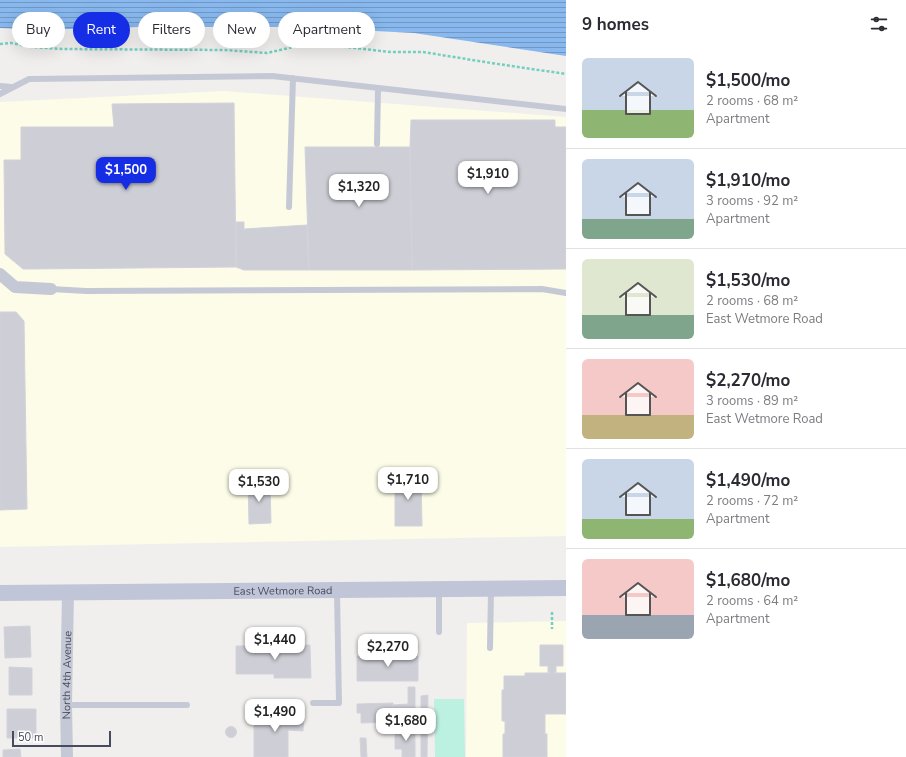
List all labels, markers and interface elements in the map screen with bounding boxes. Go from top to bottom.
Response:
chip: Buy [12,12,65,48]
chip: Rent [73,12,130,48]
chip: Filters [138,12,205,48]
chip: New [213,12,270,48]
chip: Apartment [278,12,375,48]
text: 9 homes [582,13,649,36]
icon: filters [868,13,890,35]
text: $1,500/mo [706,69,790,92]
icon: home [614,74,662,122]
text: 2 rooms · 68 m² [706,92,798,110]
text: Apartment [706,110,769,128]
pin: $1,500 [93,157,159,191]
text: $1,500 [105,161,147,179]
pin: $1,910 [455,161,521,195]
text: $1,910 [467,165,509,183]
text: $1,910/mo [706,169,790,192]
pin: $1,320 [326,174,392,208]
icon: home [614,175,662,223]
text: $1,320 [338,178,380,196]
text: 3 rooms · 92 m² [706,192,798,210]
text: Apartment [706,210,769,228]
text: $1,530/mo [706,269,790,292]
icon: home [614,275,662,323]
text: 2 rooms · 68 m² [706,292,798,310]
text: East Wetmore Road [706,310,823,328]
text: $2,270/mo [706,369,790,392]
icon: home [614,375,662,423]
text: 3 rooms · 89 m² [706,392,798,410]
text: East Wetmore Road [706,410,823,428]
pin: $1,710 [375,467,441,501]
pin: $1,530 [226,469,292,503]
text: $1,490/mo [706,469,790,492]
text: $1,710 [387,471,429,489]
text: $1,530 [238,473,280,491]
icon: home [614,475,662,523]
text: 2 rooms · 72 m² [706,492,798,510]
text: Apartment [706,510,769,528]
text: $1,680/mo [706,569,790,592]
icon: home [614,575,662,623]
street label: East Wetmore Road [233,583,333,598]
text: 2 rooms · 64 m² [706,592,798,610]
text: Apartment [706,610,769,628]
pin: $1,440 [242,627,308,661]
street label: North 4th Avenue [58,631,75,719]
text: $1,440 [254,631,296,649]
pin: $2,270 [355,634,421,668]
text: $2,270 [367,638,409,656]
pin: $1,490 [242,699,308,733]
text: $1,490 [254,703,296,721]
pin: $1,680 [373,708,439,742]
text: $1,680 [385,712,427,730]
scale bar [12,729,111,748]
text: 50 m [18,730,43,745]

